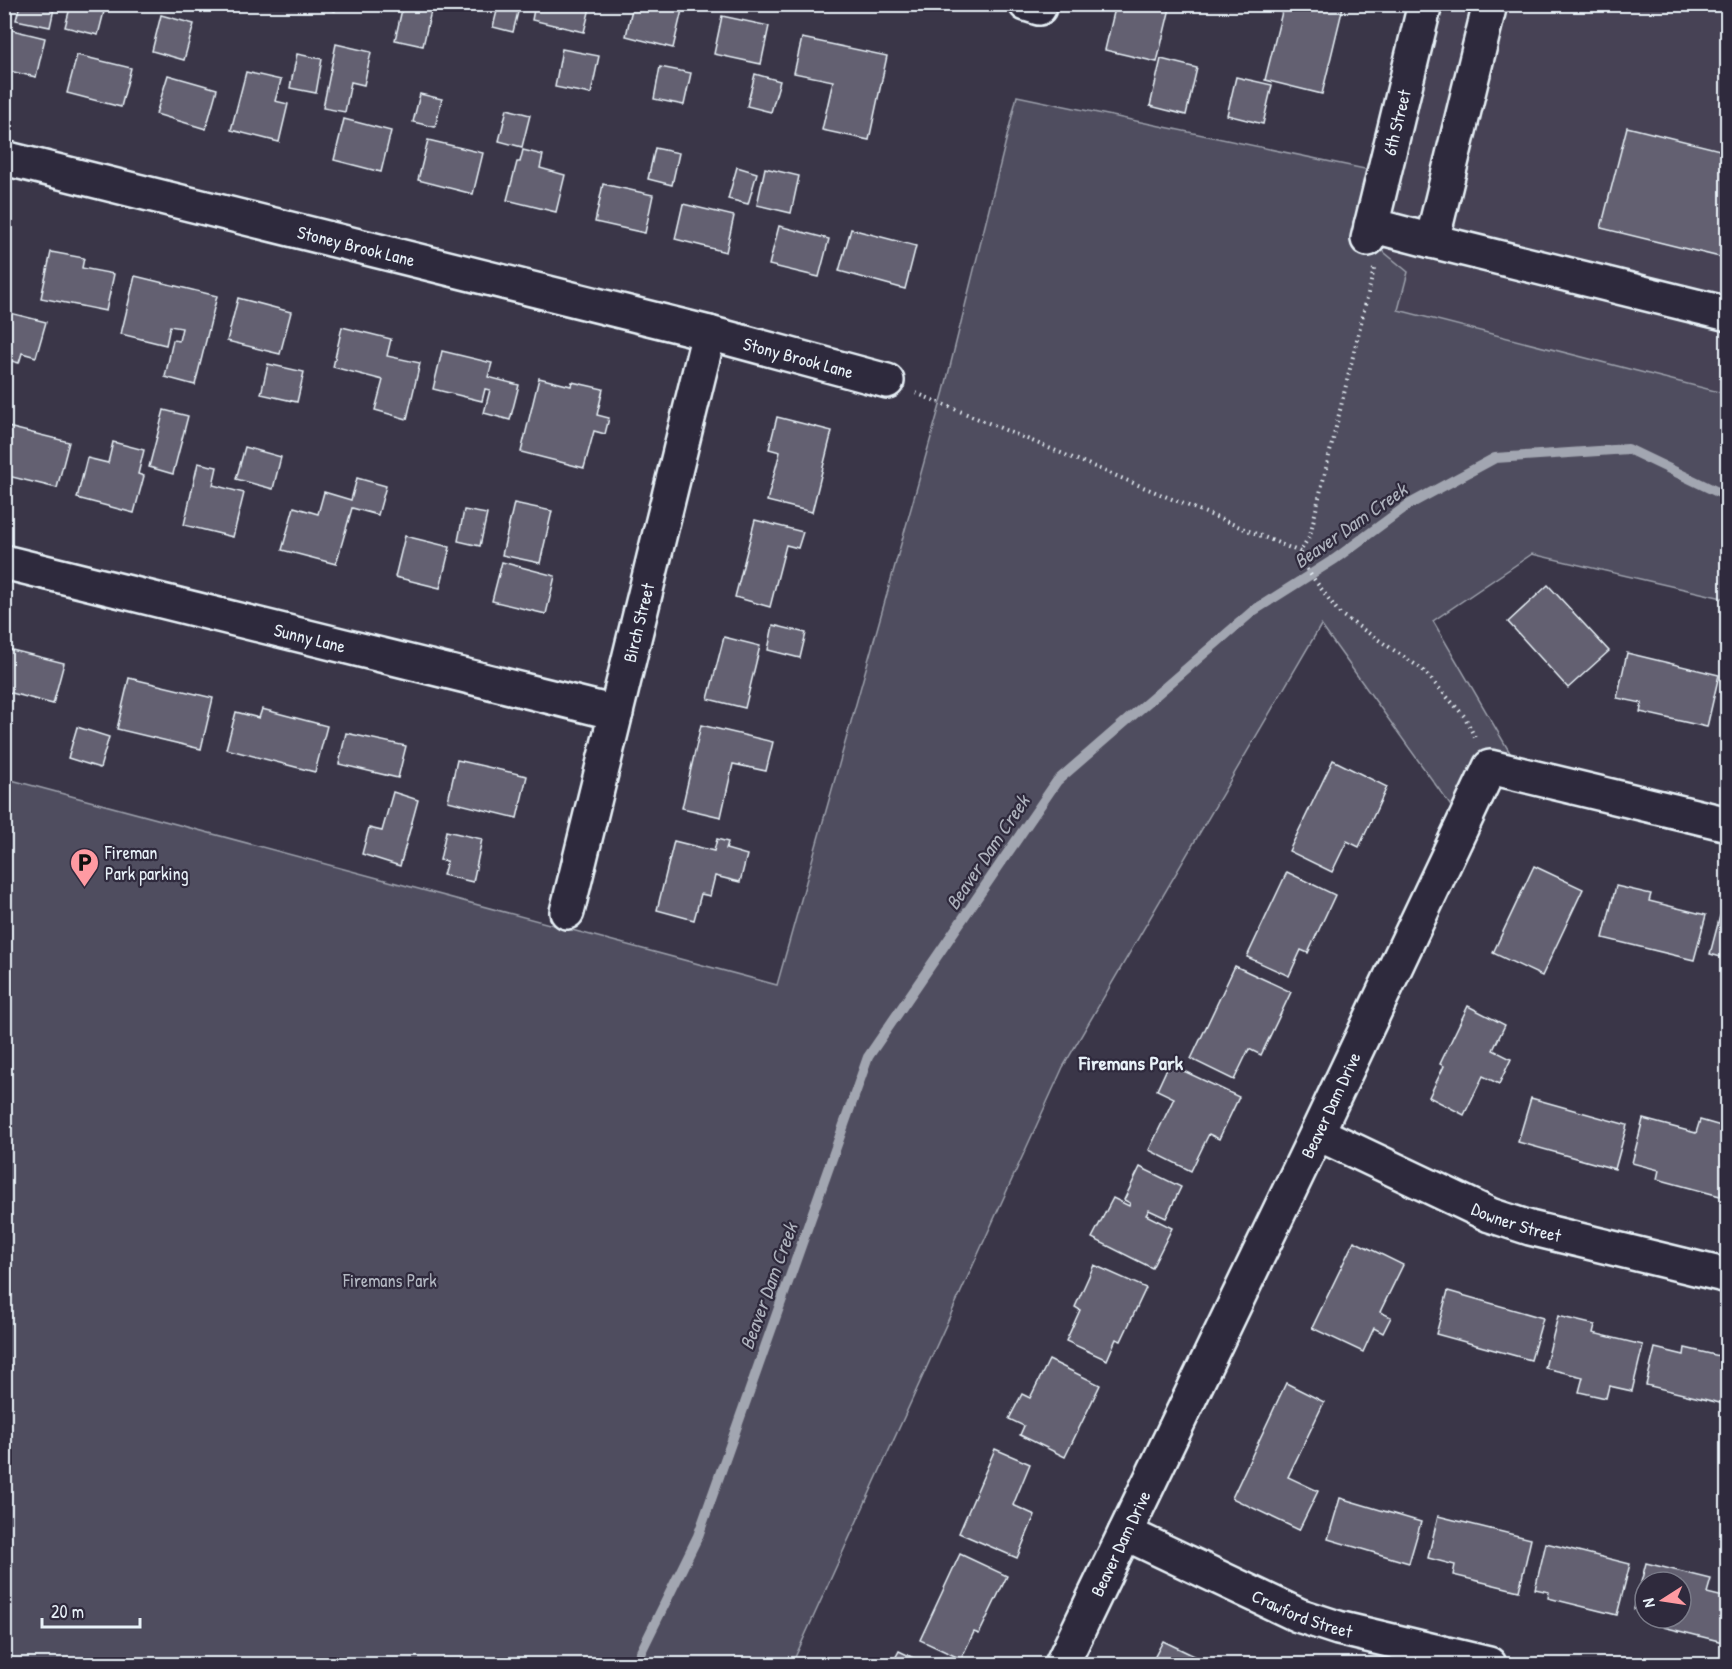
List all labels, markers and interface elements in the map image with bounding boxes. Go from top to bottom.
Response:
street label: 6th Street [1376,86,1417,158]
street label: Stoney Brook Lane [295,219,418,272]
street label: Stony Brook Lane [741,330,856,384]
water label: Beaver Dam Creek [1288,475,1413,574]
street label: Birch Street [616,580,660,665]
street label: Sunny Lane [272,617,348,658]
water label: Beaver Dam Creek [939,788,1036,915]
place label: Fireman Park parking [104,840,189,886]
parking icon: Fireman Park parking [68,846,100,888]
street label: Beaver Dam Drive [1294,1048,1366,1162]
district label: Firemans Park [1078,1049,1184,1076]
street label: Downer Street [1468,1196,1565,1248]
water label: Beaver Dam Creek [733,1217,804,1353]
park label: Firemans Park [342,1268,437,1293]
street label: Beaver Dam Drive [1084,1486,1156,1600]
north arrow [1633,1570,1693,1630]
street label: Crawford Street [1248,1583,1356,1644]
scale bar [42,1591,140,1629]
text: N [1637,1596,1660,1610]
text: 20 m [51,1599,84,1624]

